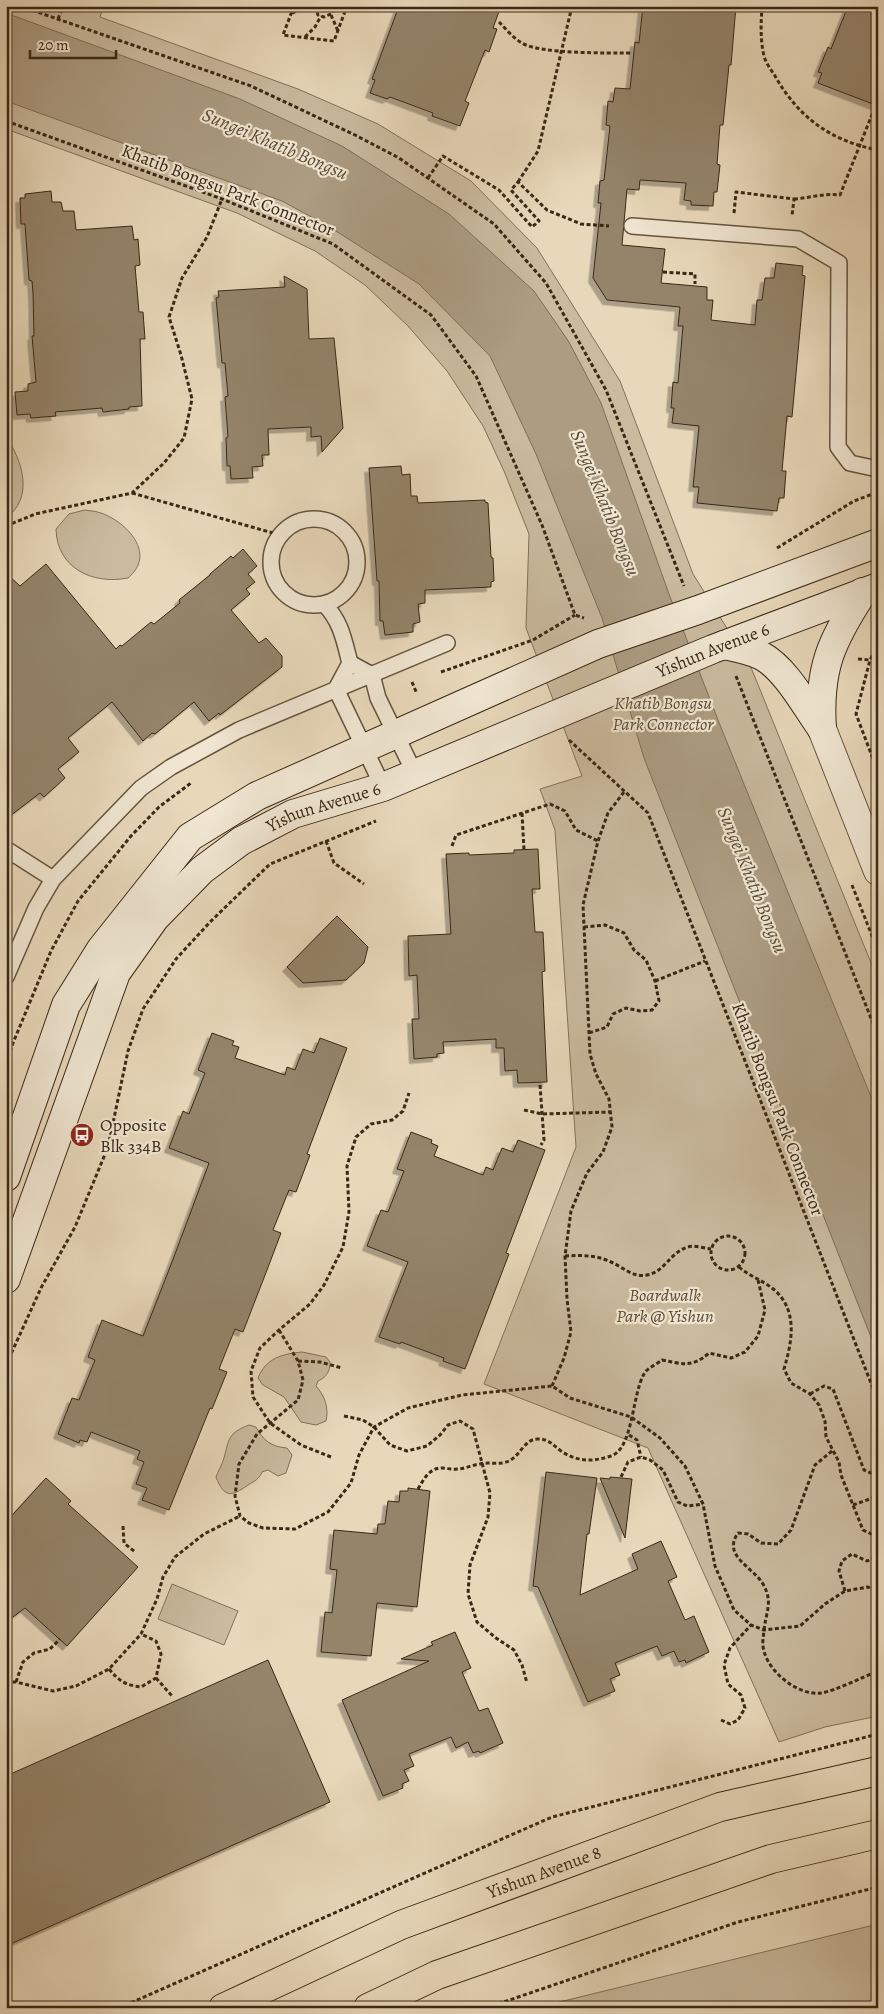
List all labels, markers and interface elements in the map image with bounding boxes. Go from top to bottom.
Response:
scale bar [30,28,116,60]
text: 20 m [38,35,69,55]
water label: Sungei Khatib Bongsu [198,102,352,186]
street label: Khatib Bongsu Park Connector [118,138,338,242]
water label: Sungei Khatib Bongsu [564,426,646,580]
street label: Yishun Avenue 6 [652,617,773,684]
park label: Khatib Bongsu Park Connector [612,691,714,736]
street label: Yishun Avenue 6 [261,776,384,838]
water label: Sungei Khatib Bongsu [711,803,793,957]
street label: Khatib Bongsu Park Connector [726,999,830,1219]
place label: Opposite Blk 334B [100,1113,167,1158]
bus stop icon: Opposite Blk 334B [69,1122,95,1148]
park label: Boardwalk Park @ Yishun [616,1283,714,1328]
street label: Yishun Avenue 8 [483,1840,605,1904]

